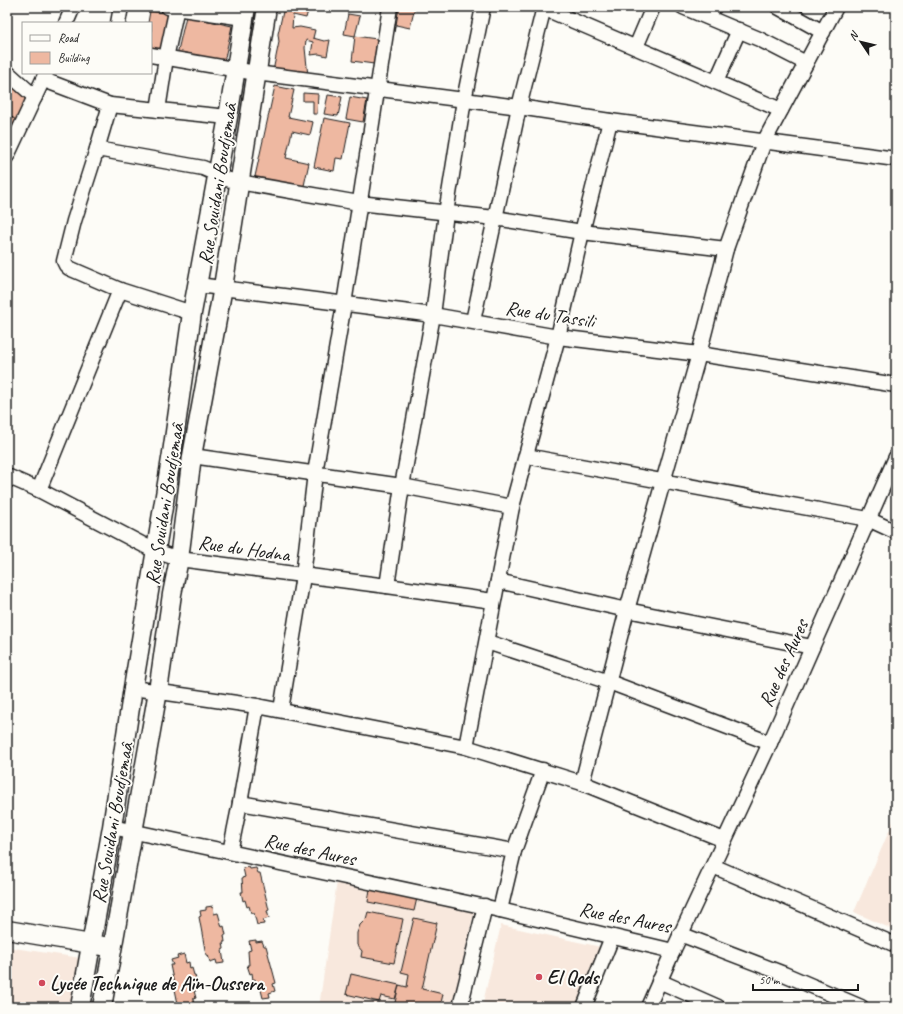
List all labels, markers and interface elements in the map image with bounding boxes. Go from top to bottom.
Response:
legend [22,22,152,74]
north arrow [841,22,881,62]
text: N [845,28,862,43]
text: Road [58,30,80,46]
text: Building [58,50,90,66]
street label: Rue Souidani Boudjemaâ [192,101,243,266]
street label: Rue du Tassili [504,295,598,334]
street label: Rue Souidani Boudjemaâ [139,421,190,586]
street label: Rue du Hodna [197,530,293,568]
street label: Rue des Aures [753,614,815,711]
street label: Rue Souidani Boudjemaâ [86,740,139,905]
street label: Rue des Aures [262,828,360,872]
street label: Rue des Aures [577,896,675,939]
place label: El Qods [547,965,600,990]
scale bar [753,966,858,992]
place label: Lycée Technique de Aïn-Oussera [50,971,265,996]
marker: El Qods [534,972,544,982]
text: 50 m [759,972,781,988]
marker: Lycée Technique de Aïn-Oussera [37,978,47,988]

